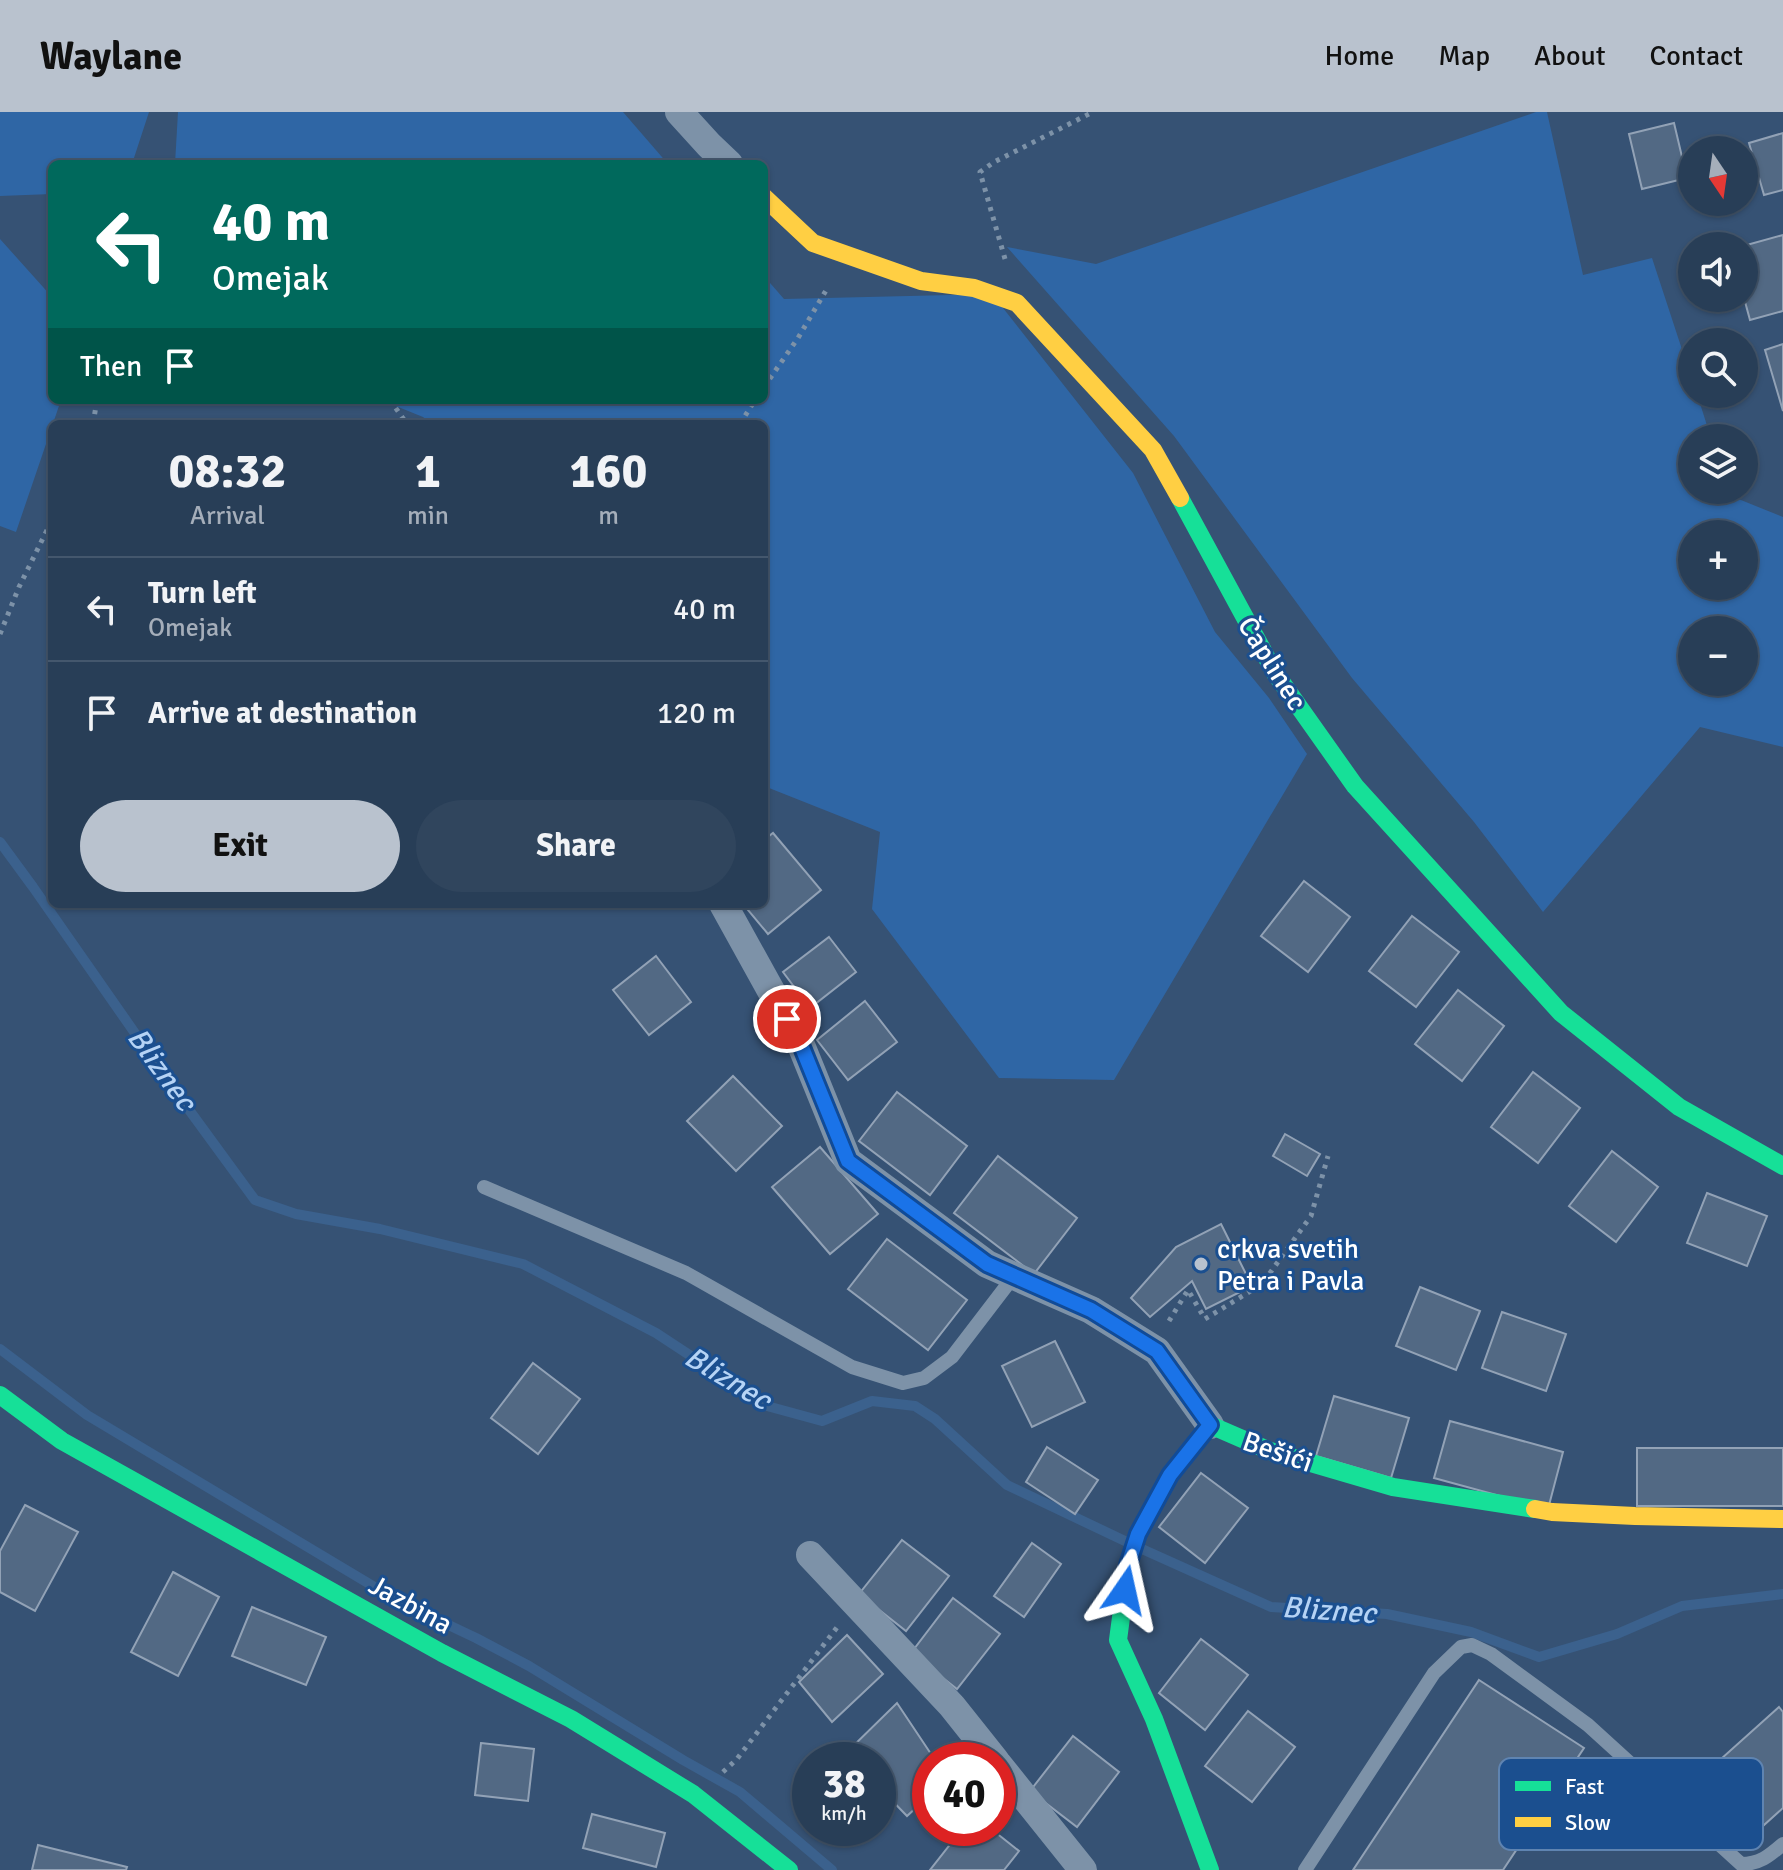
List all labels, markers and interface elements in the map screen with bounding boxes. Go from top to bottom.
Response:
text: Waylane [40,33,182,80]
text: Home [1325,39,1394,73]
text: Map [1438,39,1490,73]
text: About [1534,39,1606,73]
text: Contact [1650,39,1743,73]
north arrow [1678,136,1758,216]
map controls [1678,136,1758,696]
text: 40 m [212,187,330,256]
icon: left [80,192,184,296]
button: sound [1678,232,1758,312]
text: Omejak [212,256,329,301]
button: search [1678,328,1758,408]
icon: arrive [158,344,202,388]
text: Then [80,348,142,385]
button: layers [1678,424,1758,504]
text: 08:32 [169,442,286,501]
text: 1 [415,442,441,501]
text: 160 [570,442,647,501]
text: Arrival [190,500,265,532]
text: min [407,500,449,532]
text: m [598,500,619,532]
button: + [1678,520,1758,600]
text: Turn left [148,575,257,612]
icon: left [80,587,124,631]
text: 40 m [673,591,736,628]
street label: Čaplinec [1230,610,1314,717]
text: Omejak [148,612,232,644]
button: − [1678,616,1758,696]
icon: arrive [80,691,124,735]
text: Arrive at destination [148,695,417,732]
text: 120 m [657,695,736,732]
button: Exit [80,800,400,892]
button: Share [416,800,736,892]
pin [753,985,821,1053]
icon: arrive [765,997,809,1041]
water label: Bliznec [119,1020,205,1120]
place label: crkva svetih Petra i Pavla [1217,1232,1364,1298]
marker: crkva svetih Petra i Pavla [1192,1255,1210,1273]
water label: Bliznec [678,1338,779,1419]
street label: Bešići [1238,1424,1317,1480]
position arrow [1083,1548,1167,1632]
street label: Jazbina [363,1568,458,1642]
water label: Bliznec [1281,1589,1379,1632]
speed limit sign: 40 [912,1742,1016,1846]
legend [1499,1758,1763,1850]
text: 38 [822,1759,866,1809]
text: Fast [1565,1773,1605,1800]
text: km/h [821,1801,867,1826]
text: Slow [1565,1809,1611,1836]

